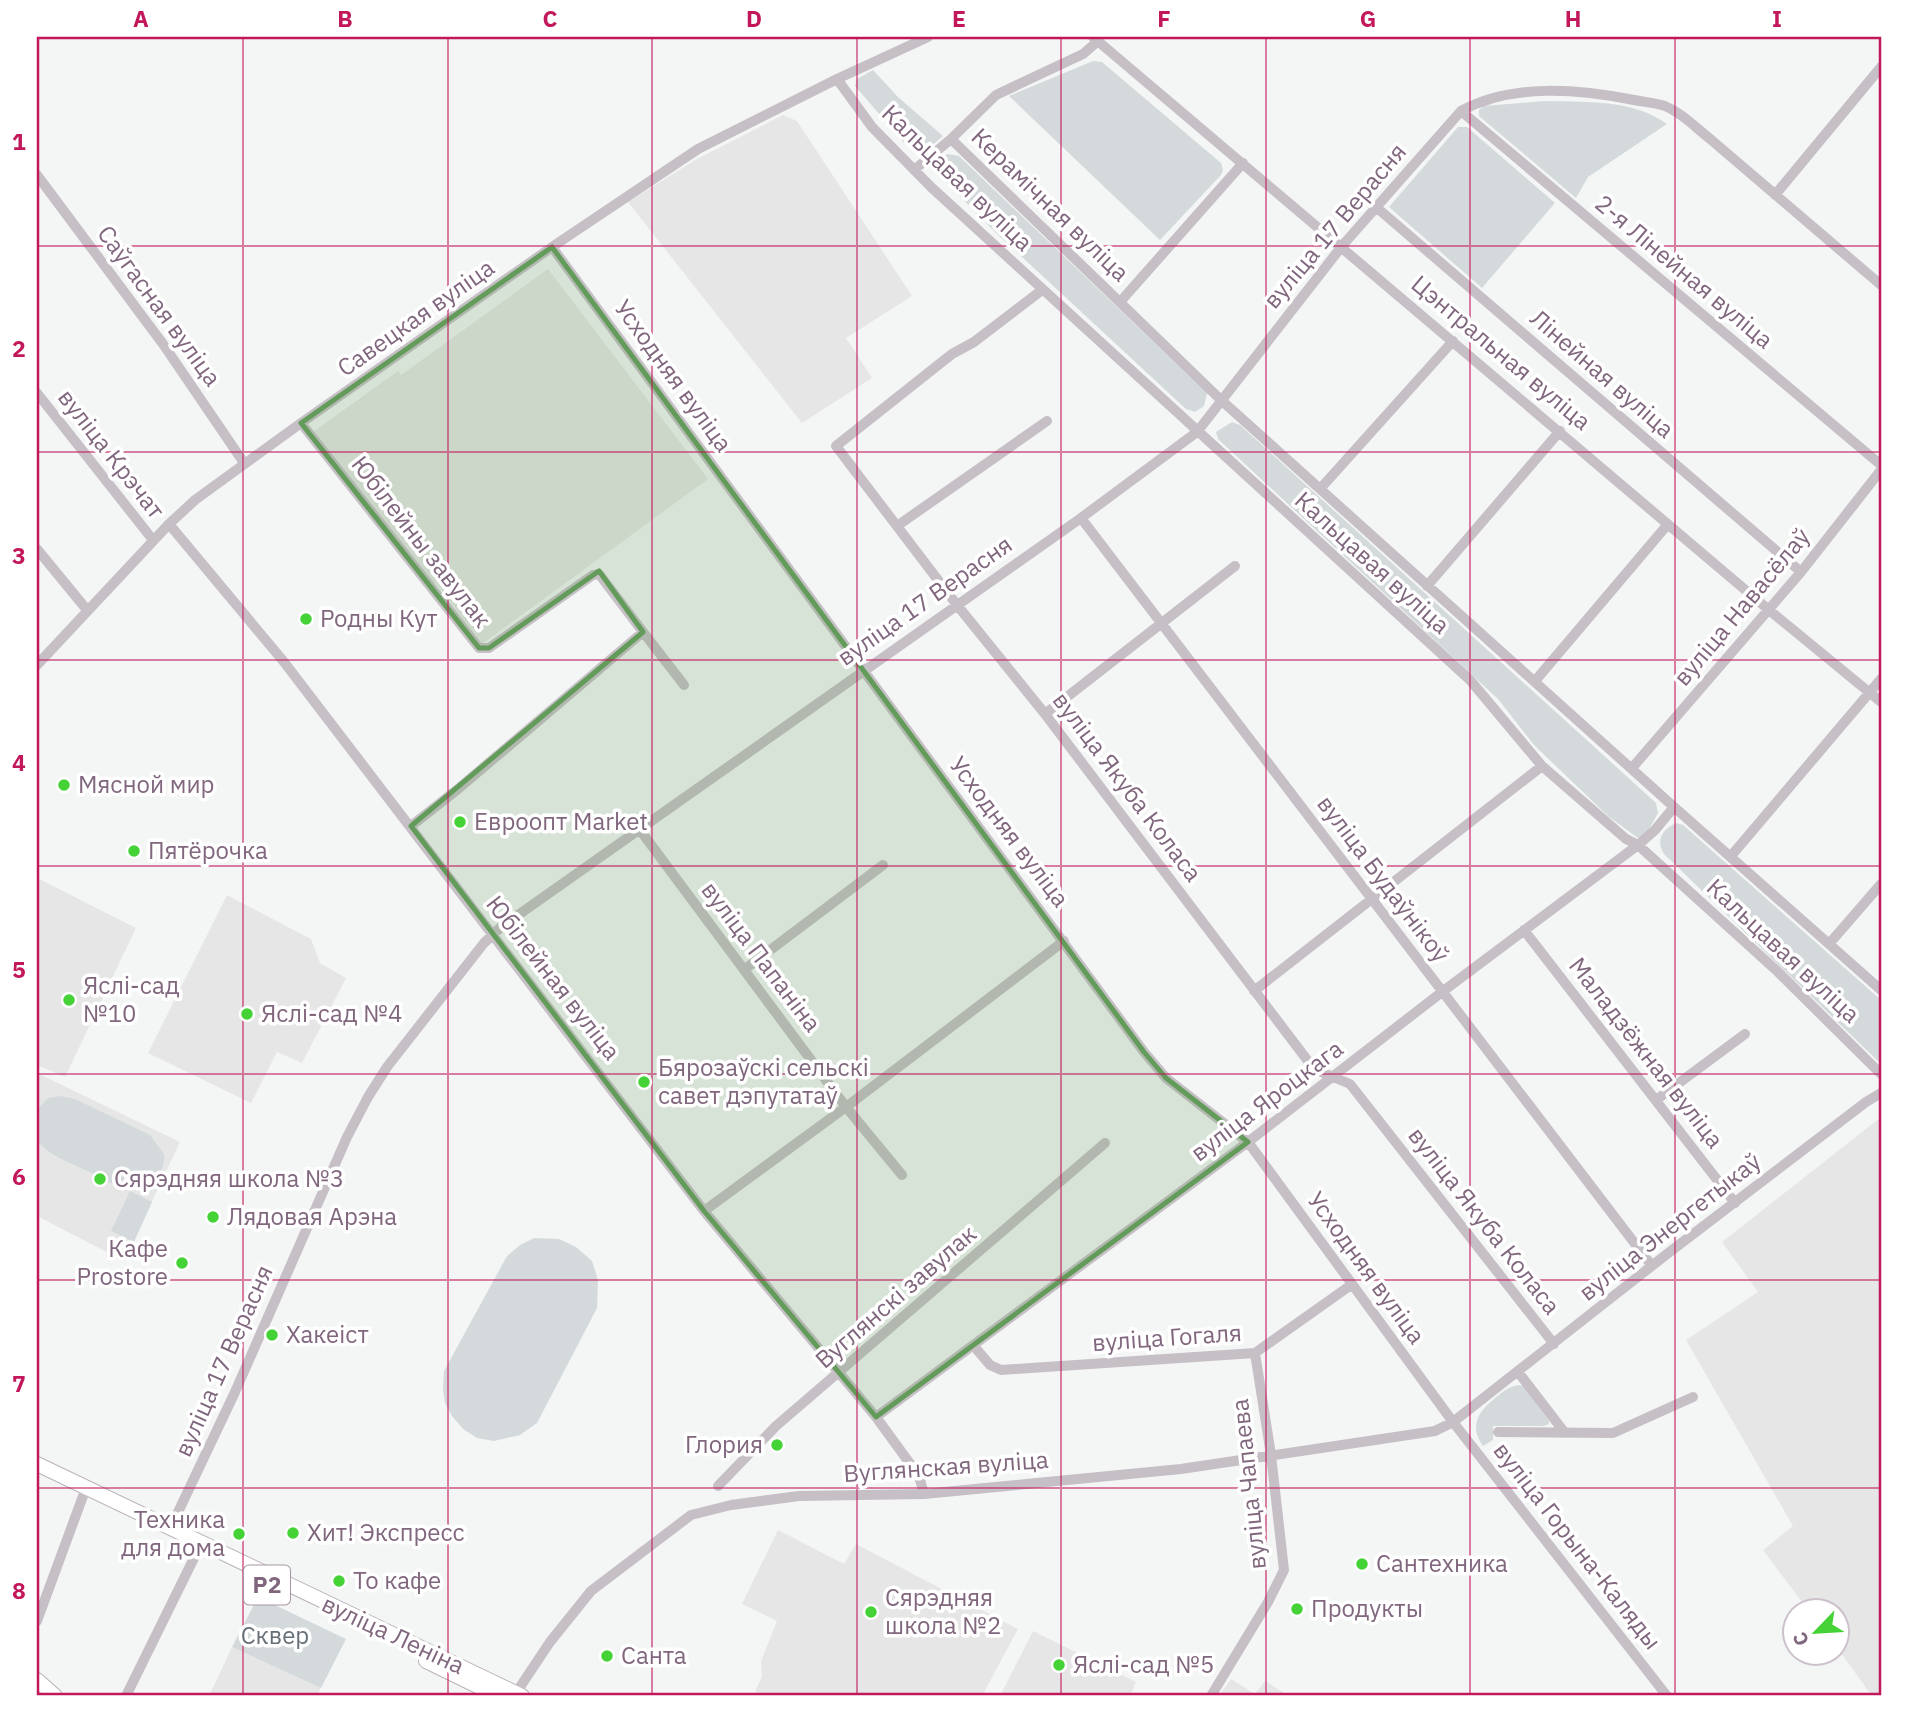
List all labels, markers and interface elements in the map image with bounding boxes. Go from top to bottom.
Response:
text: A [133,3,149,33]
text: B [337,3,353,33]
text: C [543,3,558,33]
text: D [746,3,762,33]
text: E [952,3,966,33]
text: F [1157,3,1171,33]
text: G [1360,3,1376,33]
text: H [1565,3,1581,33]
text: I [1772,3,1782,33]
street label: Кальцавая вуліца [875,97,1040,258]
street label: Керамічная вуліца [965,121,1137,288]
text: 1 [12,126,26,156]
street label: вуліца 17 Верасня [1256,136,1413,315]
street label: 2-я Лінейная вуліца [1589,187,1781,355]
street label: Саўгасная вуліца [91,219,229,392]
street label: Савецкая вуліца [331,251,500,383]
street label: Цэнтральная вуліца [1405,268,1598,437]
street label: Усходняя вуліца [608,293,740,458]
street label: Лінейная вуліца [1524,302,1682,445]
text: 2 [12,333,26,363]
street label: вуліца Крэчат [51,382,172,525]
street label: Юбілейны завулак [345,449,499,634]
street label: Кальцавая вуліца [1288,484,1457,641]
street label: вуліца Навасёлаў [1666,521,1817,692]
street label: вуліца 17 Верасня [831,528,1018,672]
text: 3 [12,540,26,570]
place label: Родны Кут [320,602,438,634]
marker: Родны Кут [298,611,314,627]
street label: вуліца Якуба Коласа [1046,685,1210,888]
text: 4 [12,747,26,777]
street label: Усходняя вуліца [943,749,1077,913]
place label: Мясной мир [78,768,214,800]
marker: Мясной мир [56,777,72,793]
street label: вуліца Будаўнікоў [1311,788,1457,968]
place label: Евроопт Market [474,805,648,837]
marker: Евроопт Market [452,814,468,830]
place label: Пятёрочка [148,834,268,866]
marker: Пятёрочка [126,843,142,859]
street label: Кальцавая вуліца [1700,871,1867,1030]
street label: вуліца Папаніна [695,875,829,1038]
street label: Юбілейная вуліца [479,889,628,1066]
street label: Маладзёжная вуліца [1562,950,1732,1155]
text: 5 [12,954,26,984]
place label: Яслі-сад №10 [83,969,180,1029]
marker: Яслі-сад №10 [61,992,77,1008]
place label: Яслі-сад №4 [261,997,402,1029]
marker: Яслі-сад №4 [239,1006,255,1022]
street label: вуліца Яроцкага [1184,1032,1349,1168]
place label: Бярозаўскі сельскі савет дэпутатаў [658,1051,869,1111]
marker: Бярозаўскі сельскі савет дэпутатаў [636,1074,652,1090]
street label: вуліца Якуба Коласа [1401,1120,1568,1321]
street label: вуліца Энергетыкаў [1572,1145,1767,1307]
text: 6 [12,1161,26,1191]
place label: Сярэдняя школа №3 [114,1162,344,1194]
marker: Сярэдняя школа №3 [92,1171,108,1187]
street label: Усходняя вуліца [1301,1185,1433,1350]
place label: Лядовая Арэна [227,1200,397,1232]
marker: Лядовая Арэна [205,1209,221,1225]
street label: Вуглянскі завулак [808,1217,983,1375]
place label: Кафе Prostore [76,1232,168,1292]
marker: Кафе Prostore [174,1255,190,1271]
street label: вуліца 17 Верасня [167,1260,280,1461]
street label: вуліца Гогаля [1091,1316,1243,1358]
place label: Хакеіст [286,1318,369,1350]
marker: Хакеіст [264,1327,280,1343]
text: 7 [12,1368,26,1398]
street label: вуліца Чапаева [1223,1397,1273,1571]
place label: Глория [685,1428,763,1460]
street label: вуліца Горына-Каляды [1487,1435,1669,1656]
marker: Глория [769,1437,785,1453]
street label: Вуглянская вуліца [842,1443,1050,1489]
place label: Техника для дома [121,1503,225,1563]
place label: Хит! Экспресс [307,1516,465,1548]
marker: Хит! Экспресс [285,1525,301,1541]
marker: Техника для дома [231,1526,247,1542]
place label: Сантехника [1376,1547,1508,1579]
marker: Сантехника [1354,1556,1370,1572]
place label: То кафе [353,1564,441,1596]
road number: Р2 [244,1566,290,1604]
marker: То кафе [331,1573,347,1589]
text: 8 [12,1575,26,1605]
place label: Сярэдняя школа №2 [885,1581,1001,1641]
street label: вуліца Леніна [317,1587,470,1681]
place label: Продукты [1311,1592,1423,1624]
north arrow [1782,1596,1852,1666]
marker: Продукты [1289,1601,1305,1617]
marker: Сярэдняя школа №2 [863,1604,879,1620]
park label: Сквер [241,1619,309,1651]
text: С [1787,1629,1814,1650]
place label: Санта [621,1639,687,1671]
marker: Санта [599,1648,615,1664]
place label: Яслі-сад №5 [1073,1648,1214,1680]
marker: Яслі-сад №5 [1051,1657,1067,1673]

